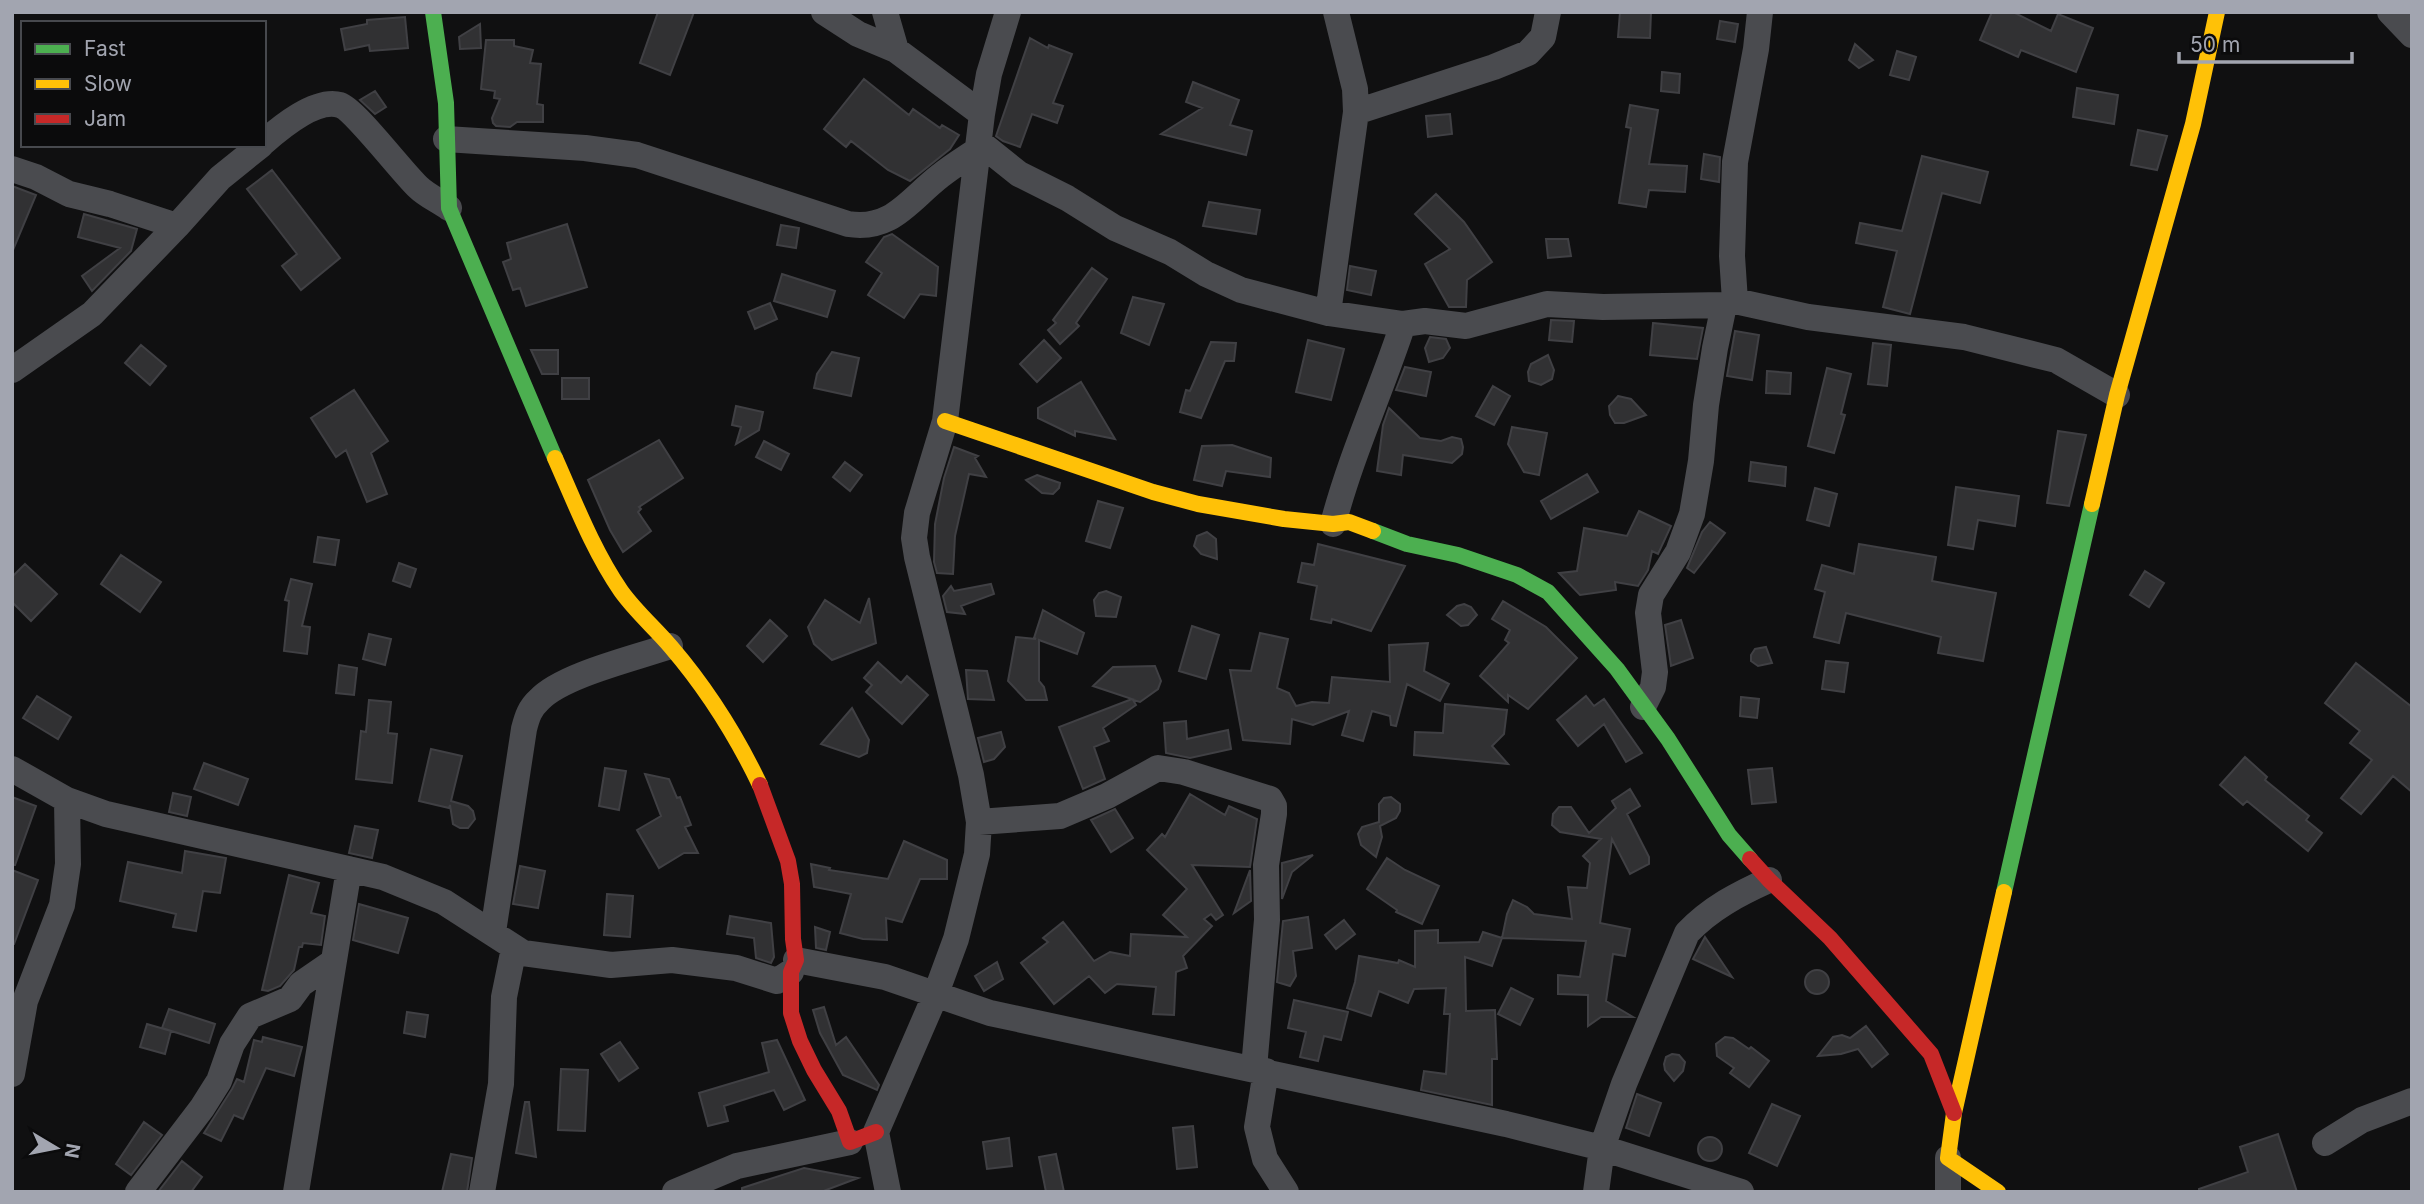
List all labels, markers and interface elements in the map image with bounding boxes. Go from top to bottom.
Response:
legend [21,21,266,147]
scale bar [2179,21,2352,65]
text: 50 m [2190,32,2240,57]
text: Fast [84,36,126,61]
text: Slow [84,71,132,96]
text: Jam [84,106,126,131]
north arrow [21,1113,91,1183]
text: N [60,1142,85,1160]

